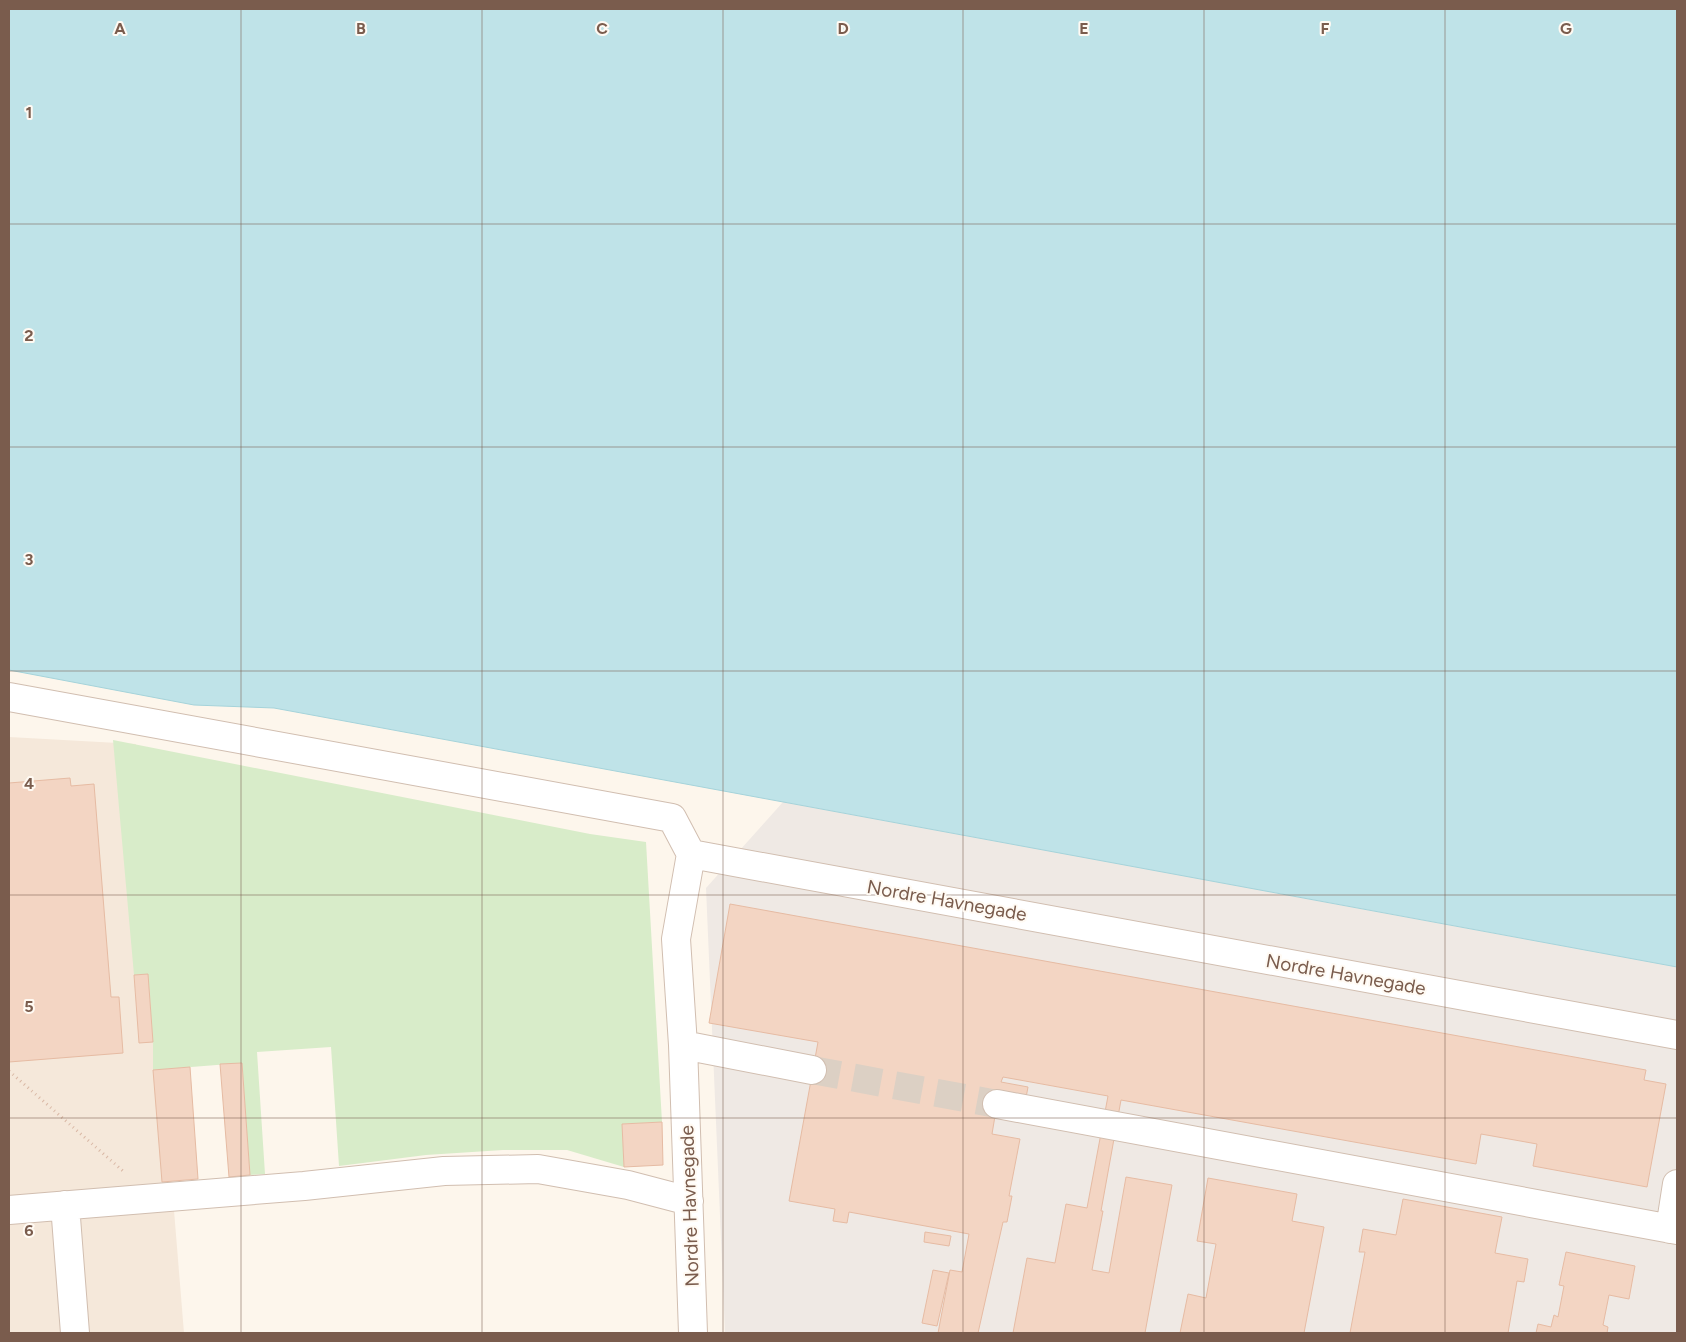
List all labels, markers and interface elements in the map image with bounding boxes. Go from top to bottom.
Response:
text: A [114,19,126,38]
text: B [356,19,366,38]
text: C [596,19,608,38]
text: D [837,19,849,38]
text: E [1079,19,1089,38]
text: F [1321,19,1330,38]
text: G [1560,19,1572,38]
text: 1 [26,103,32,122]
text: 2 [24,326,34,345]
text: 3 [25,550,34,569]
text: 4 [24,774,34,793]
street label: Nordre Havnegade [865,875,1029,926]
street label: Nordre Havnegade [1264,949,1428,1000]
text: 5 [24,997,34,1016]
street label: Nordre Havnegade [675,1125,704,1287]
text: 6 [24,1221,34,1240]

